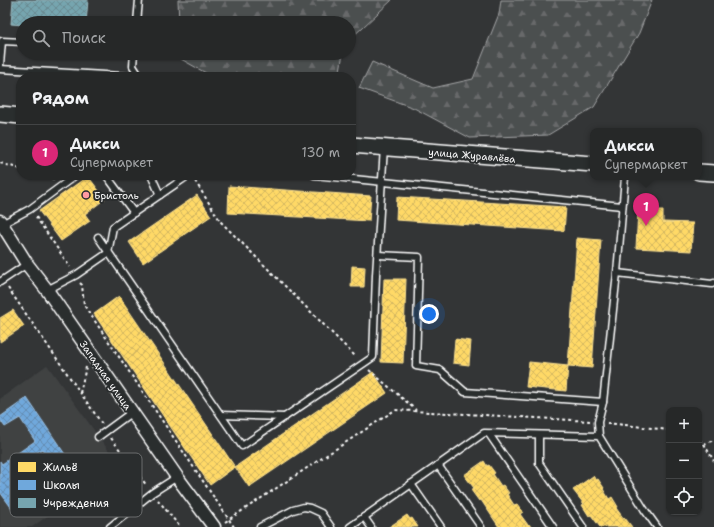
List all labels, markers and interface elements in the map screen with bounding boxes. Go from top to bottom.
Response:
search box [16,16,356,60]
icon: search [30,27,52,49]
text: Поиск [62,28,106,48]
text: Рядом [32,87,89,109]
popup [590,128,702,180]
text: Дикси [70,134,120,154]
text: Дикси [605,136,654,156]
text: 1 [42,144,48,161]
text: 130 m [302,144,340,161]
street label: улица Журавлёва [428,145,517,166]
text: Супермаркет [70,154,153,171]
text: Супермаркет [605,156,687,173]
place label: Бристоль [94,189,139,202]
marker: Бристоль [81,190,91,200]
pin: 1 [633,193,659,226]
your location [419,304,439,324]
street label: Западная улица [77,338,135,413]
map controls [666,407,702,515]
button: + [666,407,702,443]
button: − [666,443,702,479]
legend [10,453,142,517]
text: Жильё [43,460,78,475]
text: Школы [43,478,80,493]
button: locate [666,479,702,515]
text: Учреждения [43,496,109,511]

